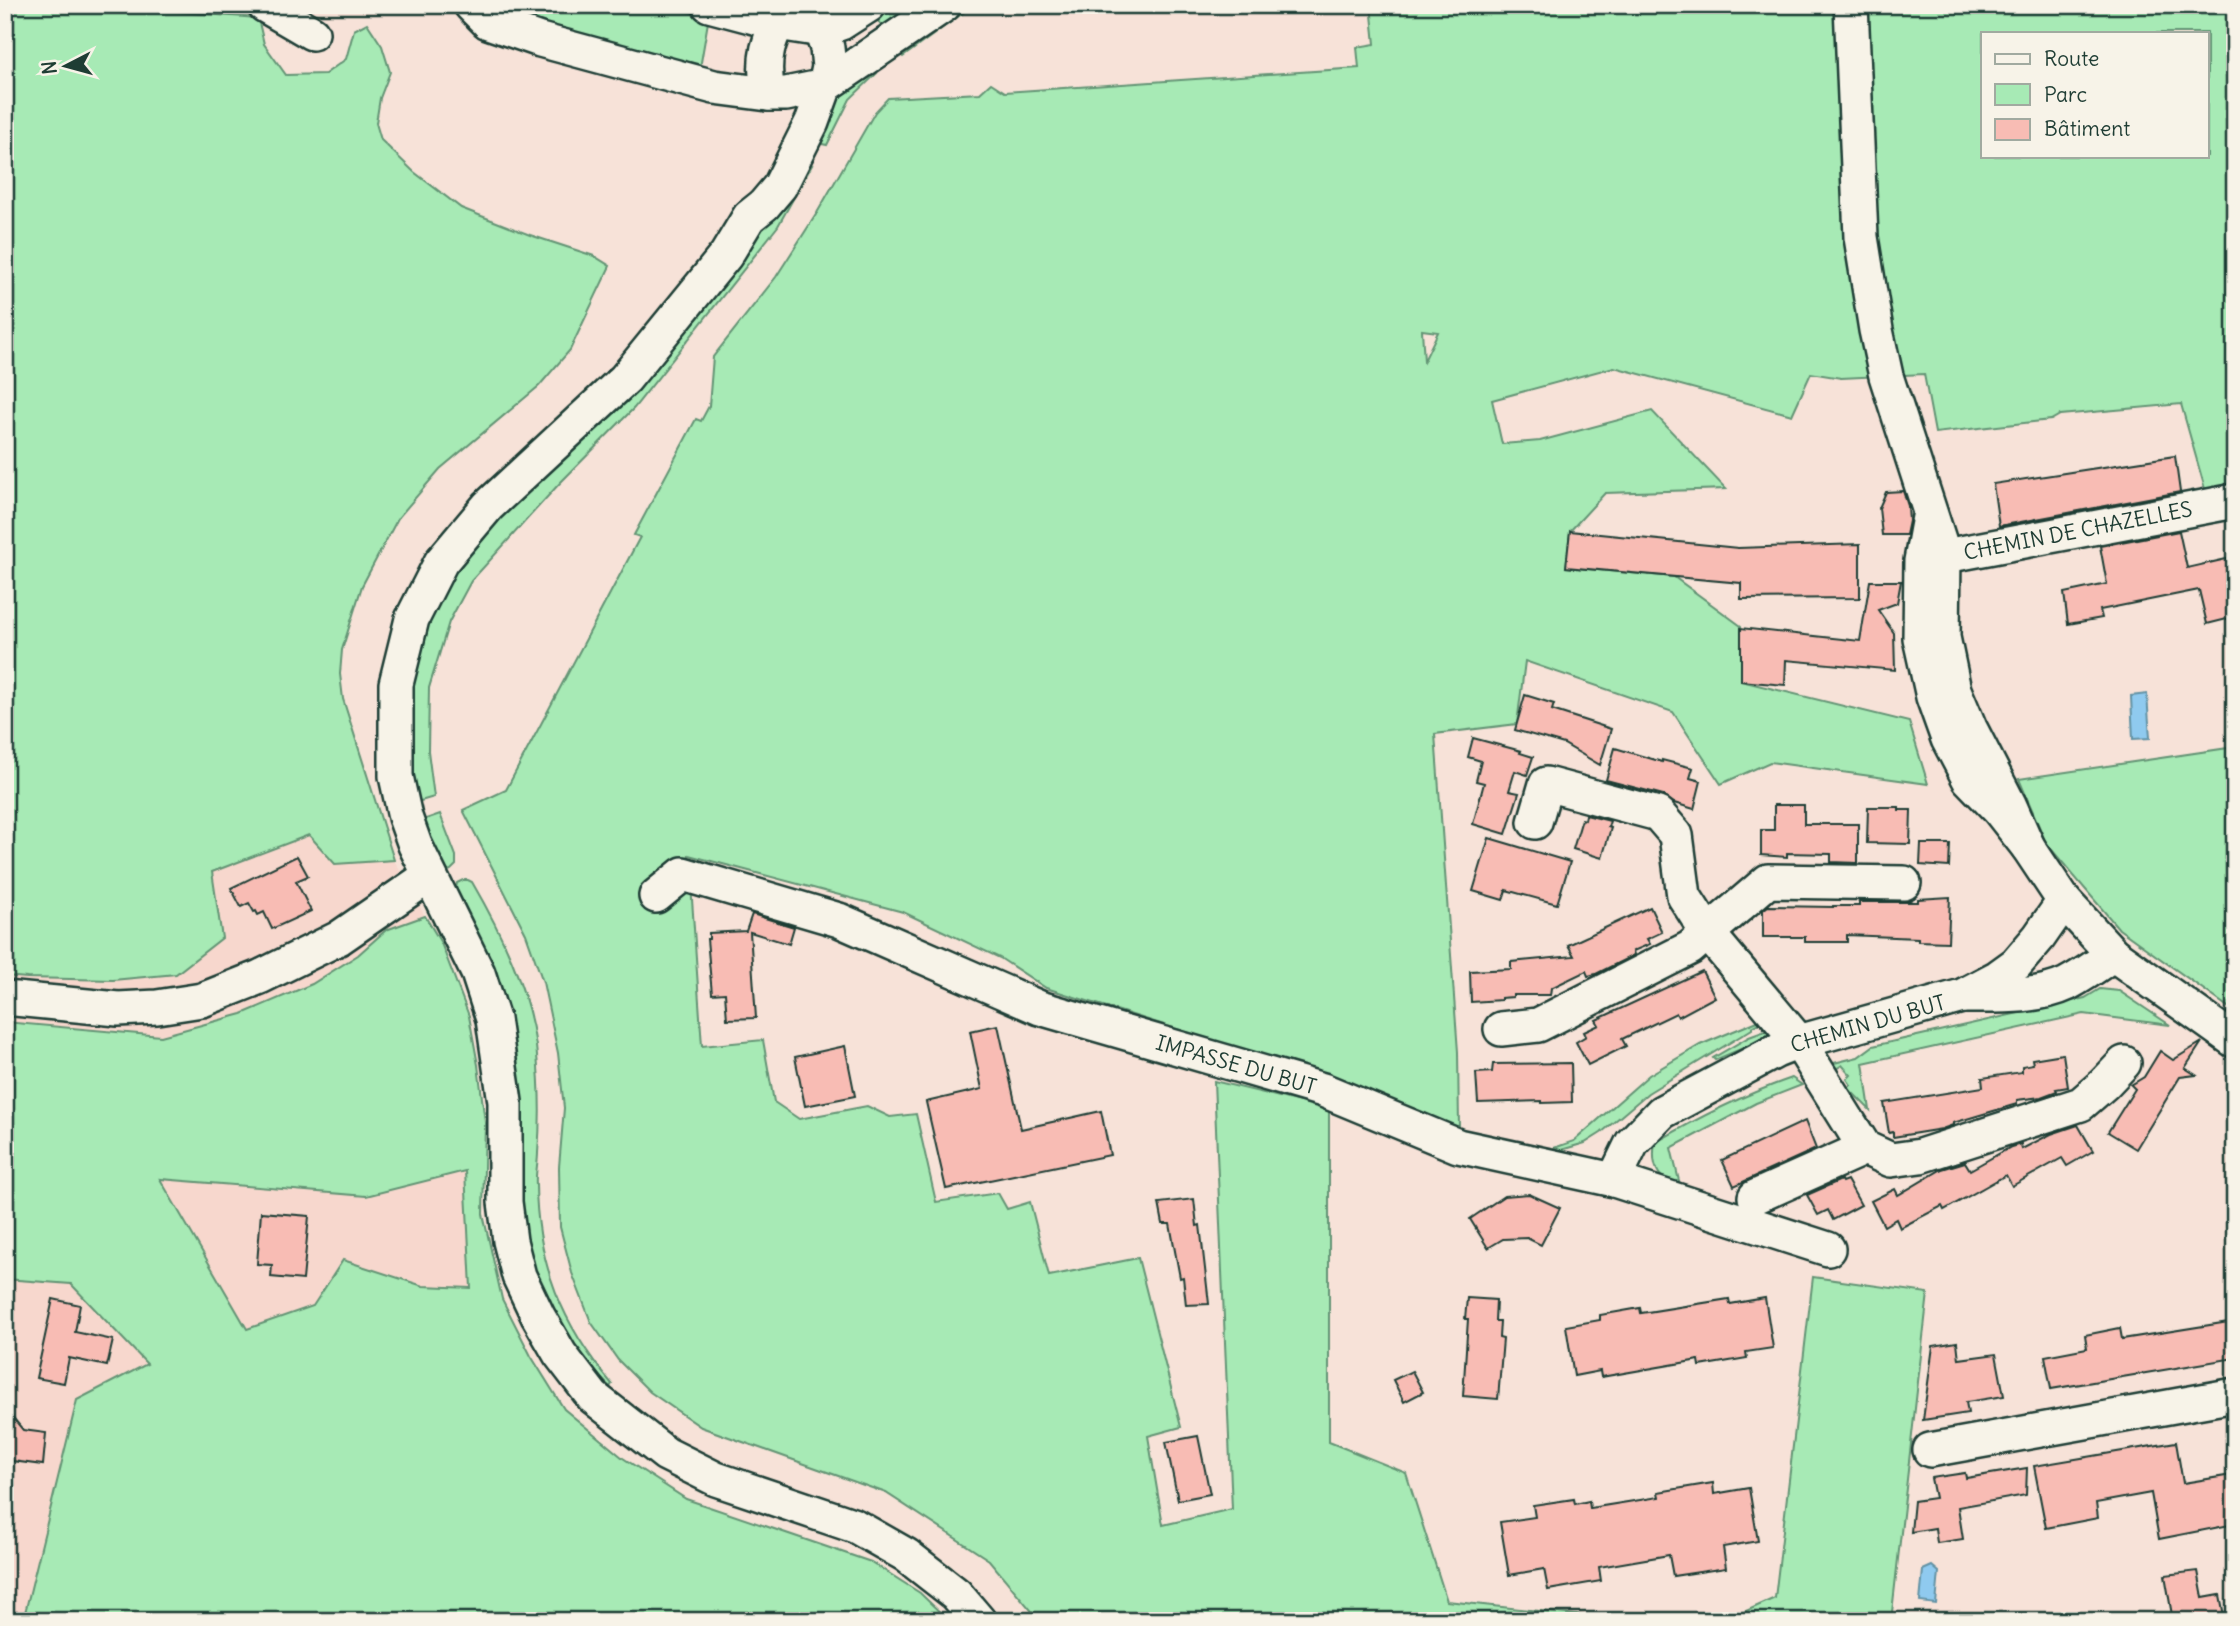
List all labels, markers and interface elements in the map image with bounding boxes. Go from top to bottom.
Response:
north arrow [32,32,102,102]
legend [1981,32,2208,158]
text: Route [2044,45,2099,72]
text: N [36,60,62,76]
text: Parc [2044,81,2087,108]
text: Bâtiment [2044,115,2130,142]
street label: CHEMIN DE CHAZELLES [1961,495,2194,566]
street label: CHEMIN DU BUT [1787,988,1949,1059]
street label: IMPASSE DU BUT [1153,1029,1320,1100]

